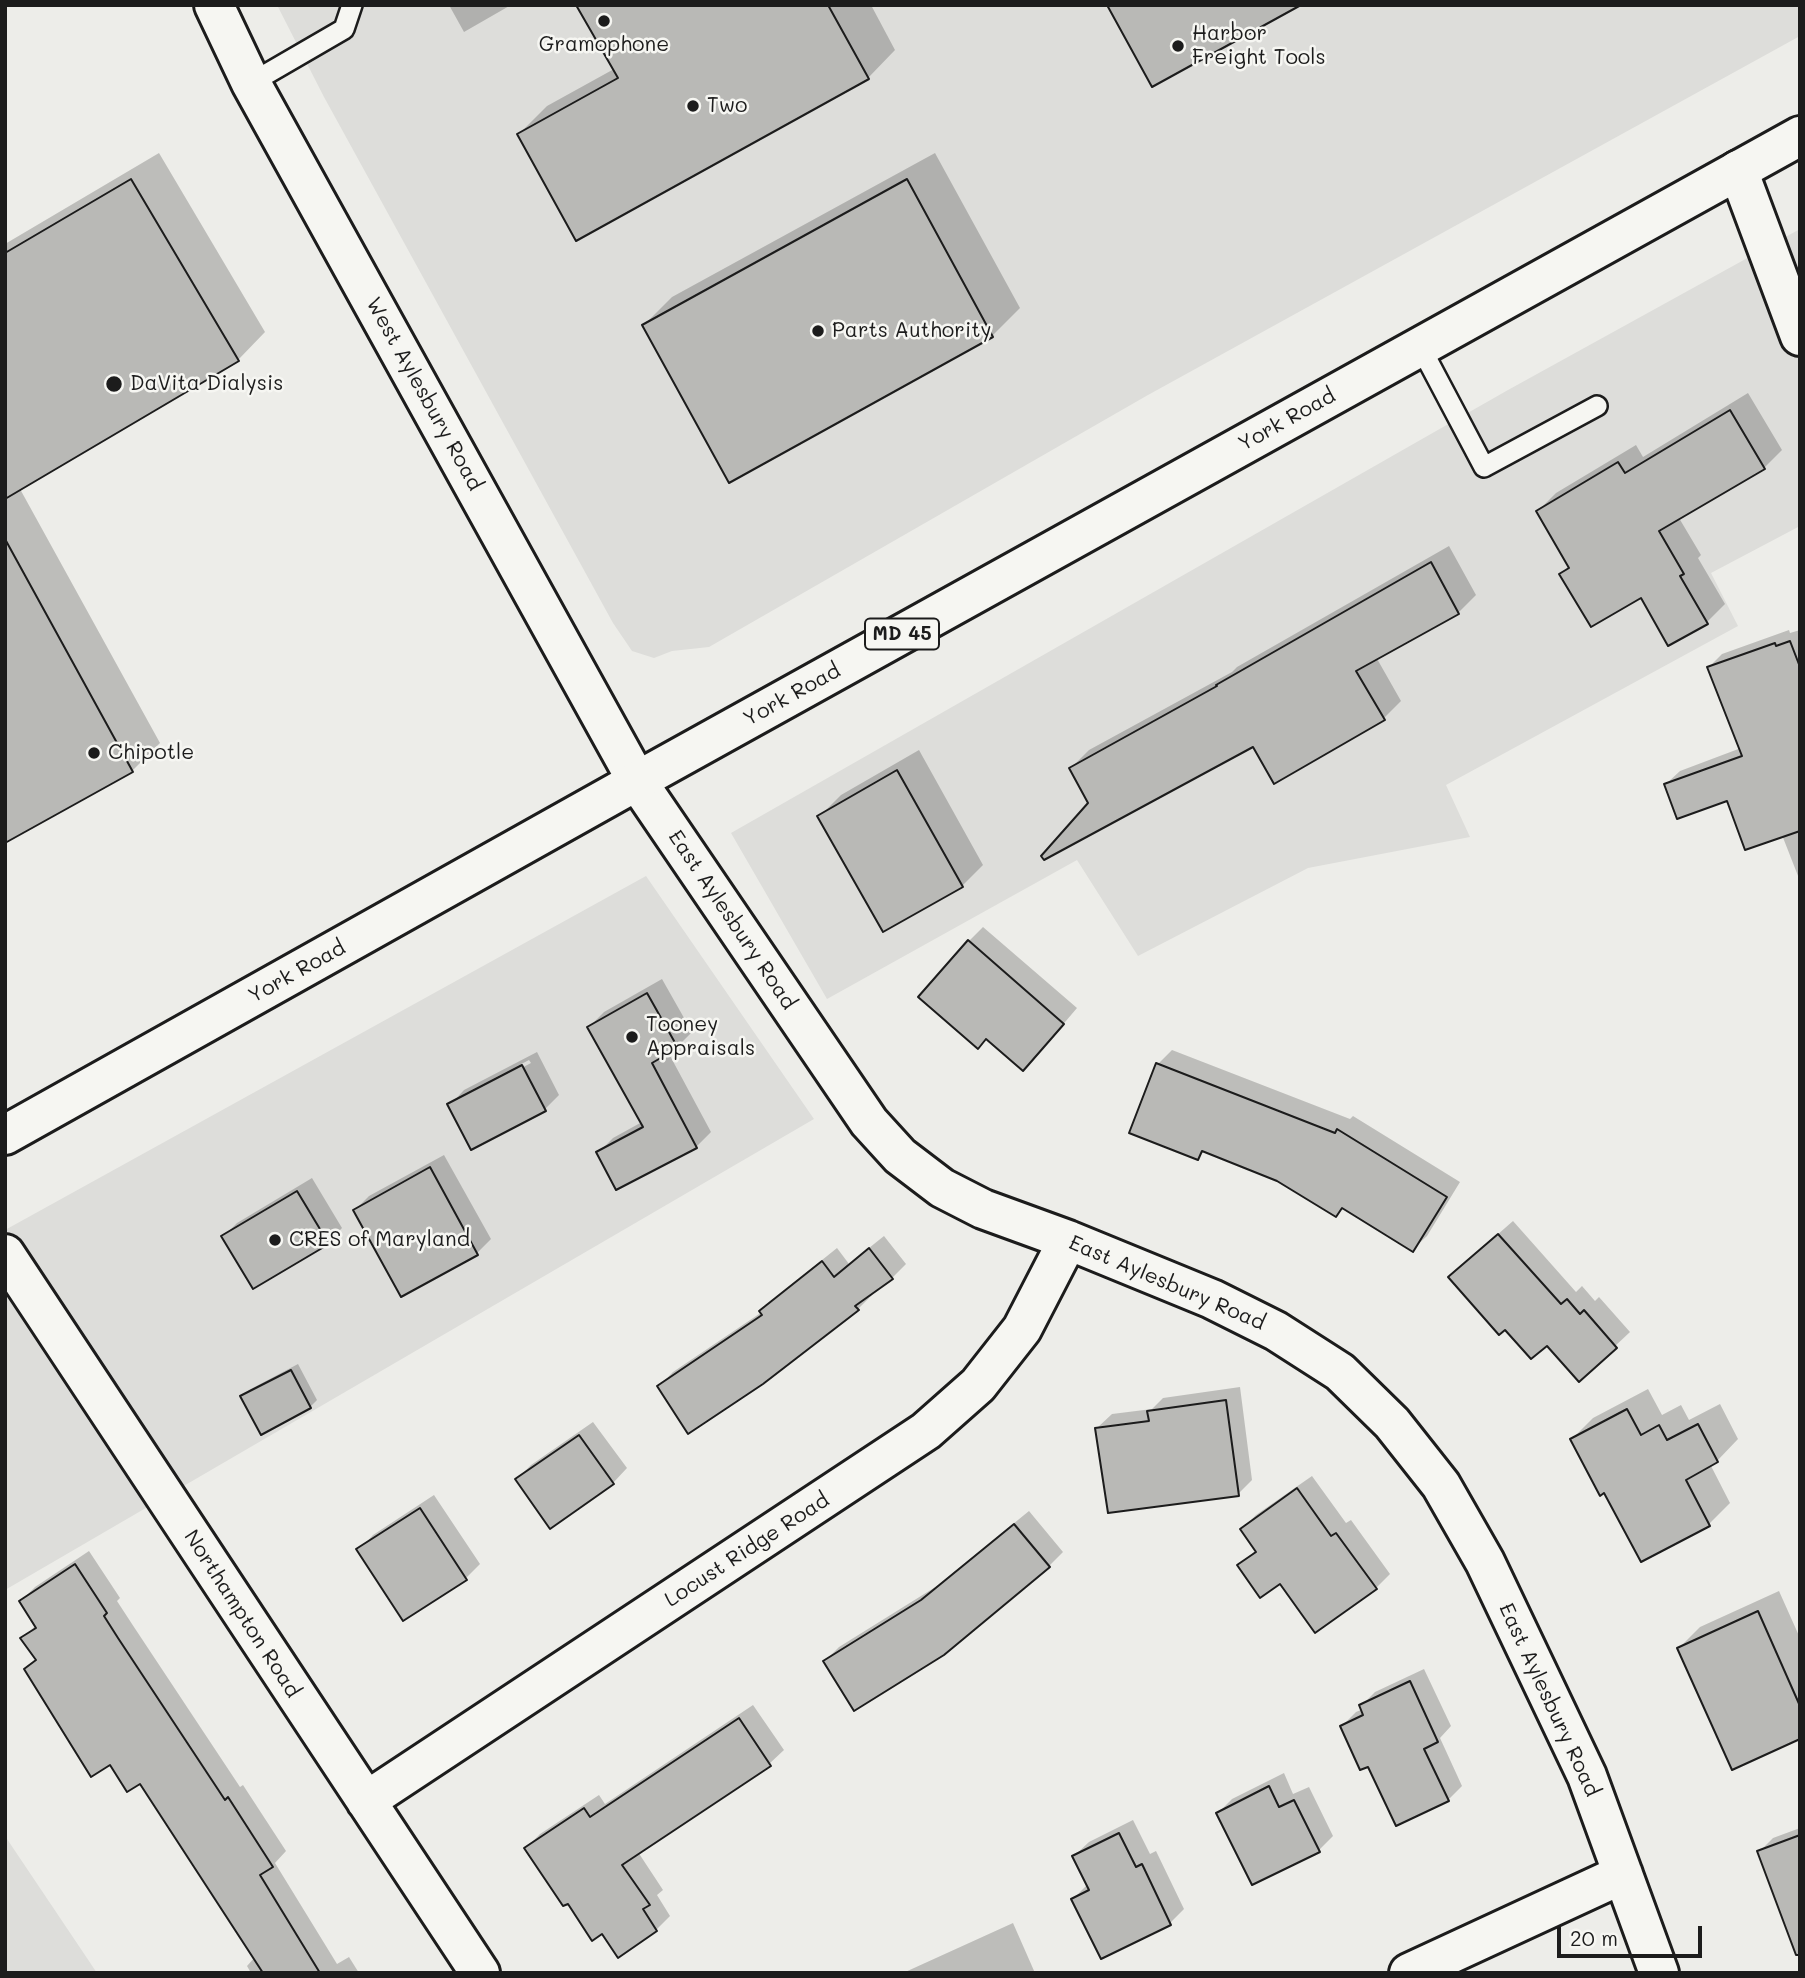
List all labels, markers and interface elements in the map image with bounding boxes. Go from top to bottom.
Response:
marker: Gramophone [596,13,612,29]
place label: Harbor Freight Tools [1192,21,1326,71]
place label: Gramophone [539,32,669,58]
marker: Harbor Freight Tools [1170,38,1186,54]
place label: Two [707,93,747,119]
marker: Two [685,98,701,114]
street label: West Aylesbury Road [360,293,488,495]
place label: Parts Authority [832,318,991,344]
marker: Parts Authority [810,323,826,339]
place label: DaVita Dialysis [130,371,283,397]
marker: DaVita Dialysis [104,374,124,394]
street label: York Road [1234,383,1340,457]
road number: MD 45 [865,618,939,650]
street label: York Road [739,658,845,732]
place label: Chipotle [108,740,194,766]
marker: Chipotle [86,745,102,761]
street label: East Aylesbury Road [663,826,801,1014]
street label: York Road [244,935,350,1009]
place label: Tooney Appraisals [646,1012,755,1062]
marker: Tooney Appraisals [624,1029,640,1045]
place label: CRES of Maryland [289,1227,470,1253]
street label: East Aylesbury Road [1065,1230,1269,1336]
marker: CRES of Maryland [267,1232,283,1248]
street label: Locust Ridge Road [660,1487,834,1613]
street label: Northampton Road [178,1525,306,1703]
street label: East Aylesbury Road [1493,1599,1605,1801]
scale bar [1560,1912,1705,1956]
text: 20 m [1570,1924,1618,1951]

